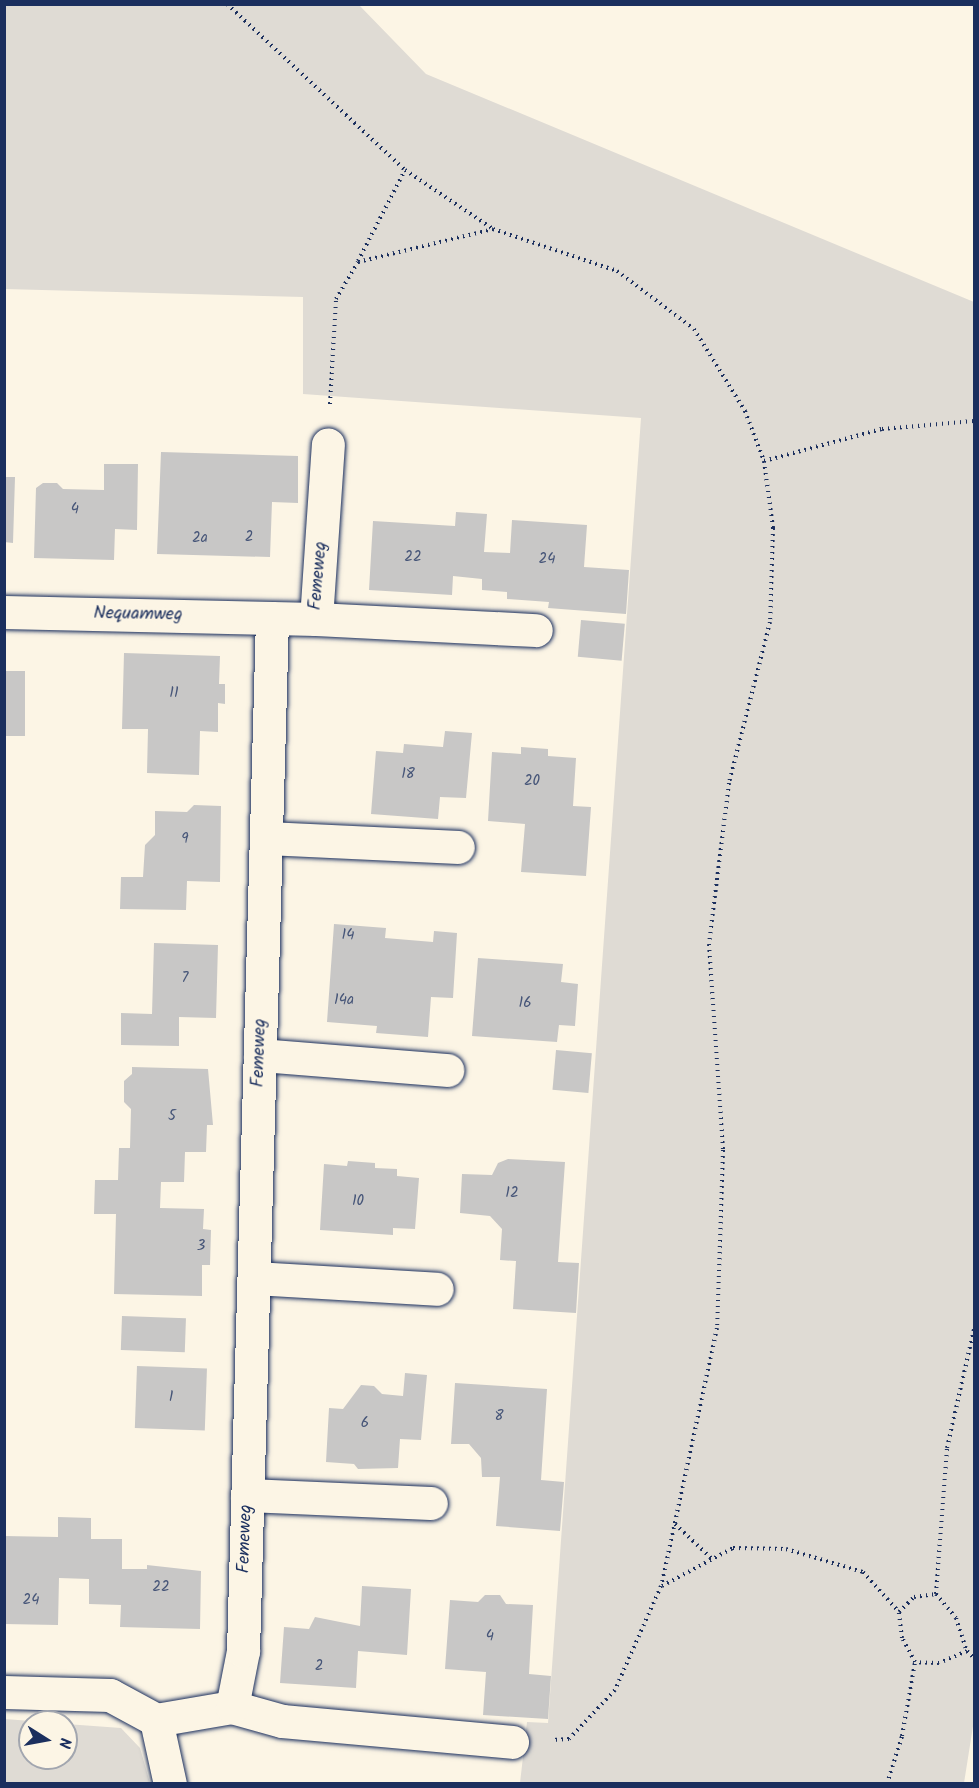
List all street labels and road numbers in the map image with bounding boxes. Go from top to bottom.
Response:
street label: Femeweg [305,541,333,611]
street label: Nequamweg [93,603,183,627]
street label: Femeweg [248,1018,272,1088]
street label: Femeweg [234,1504,258,1574]

